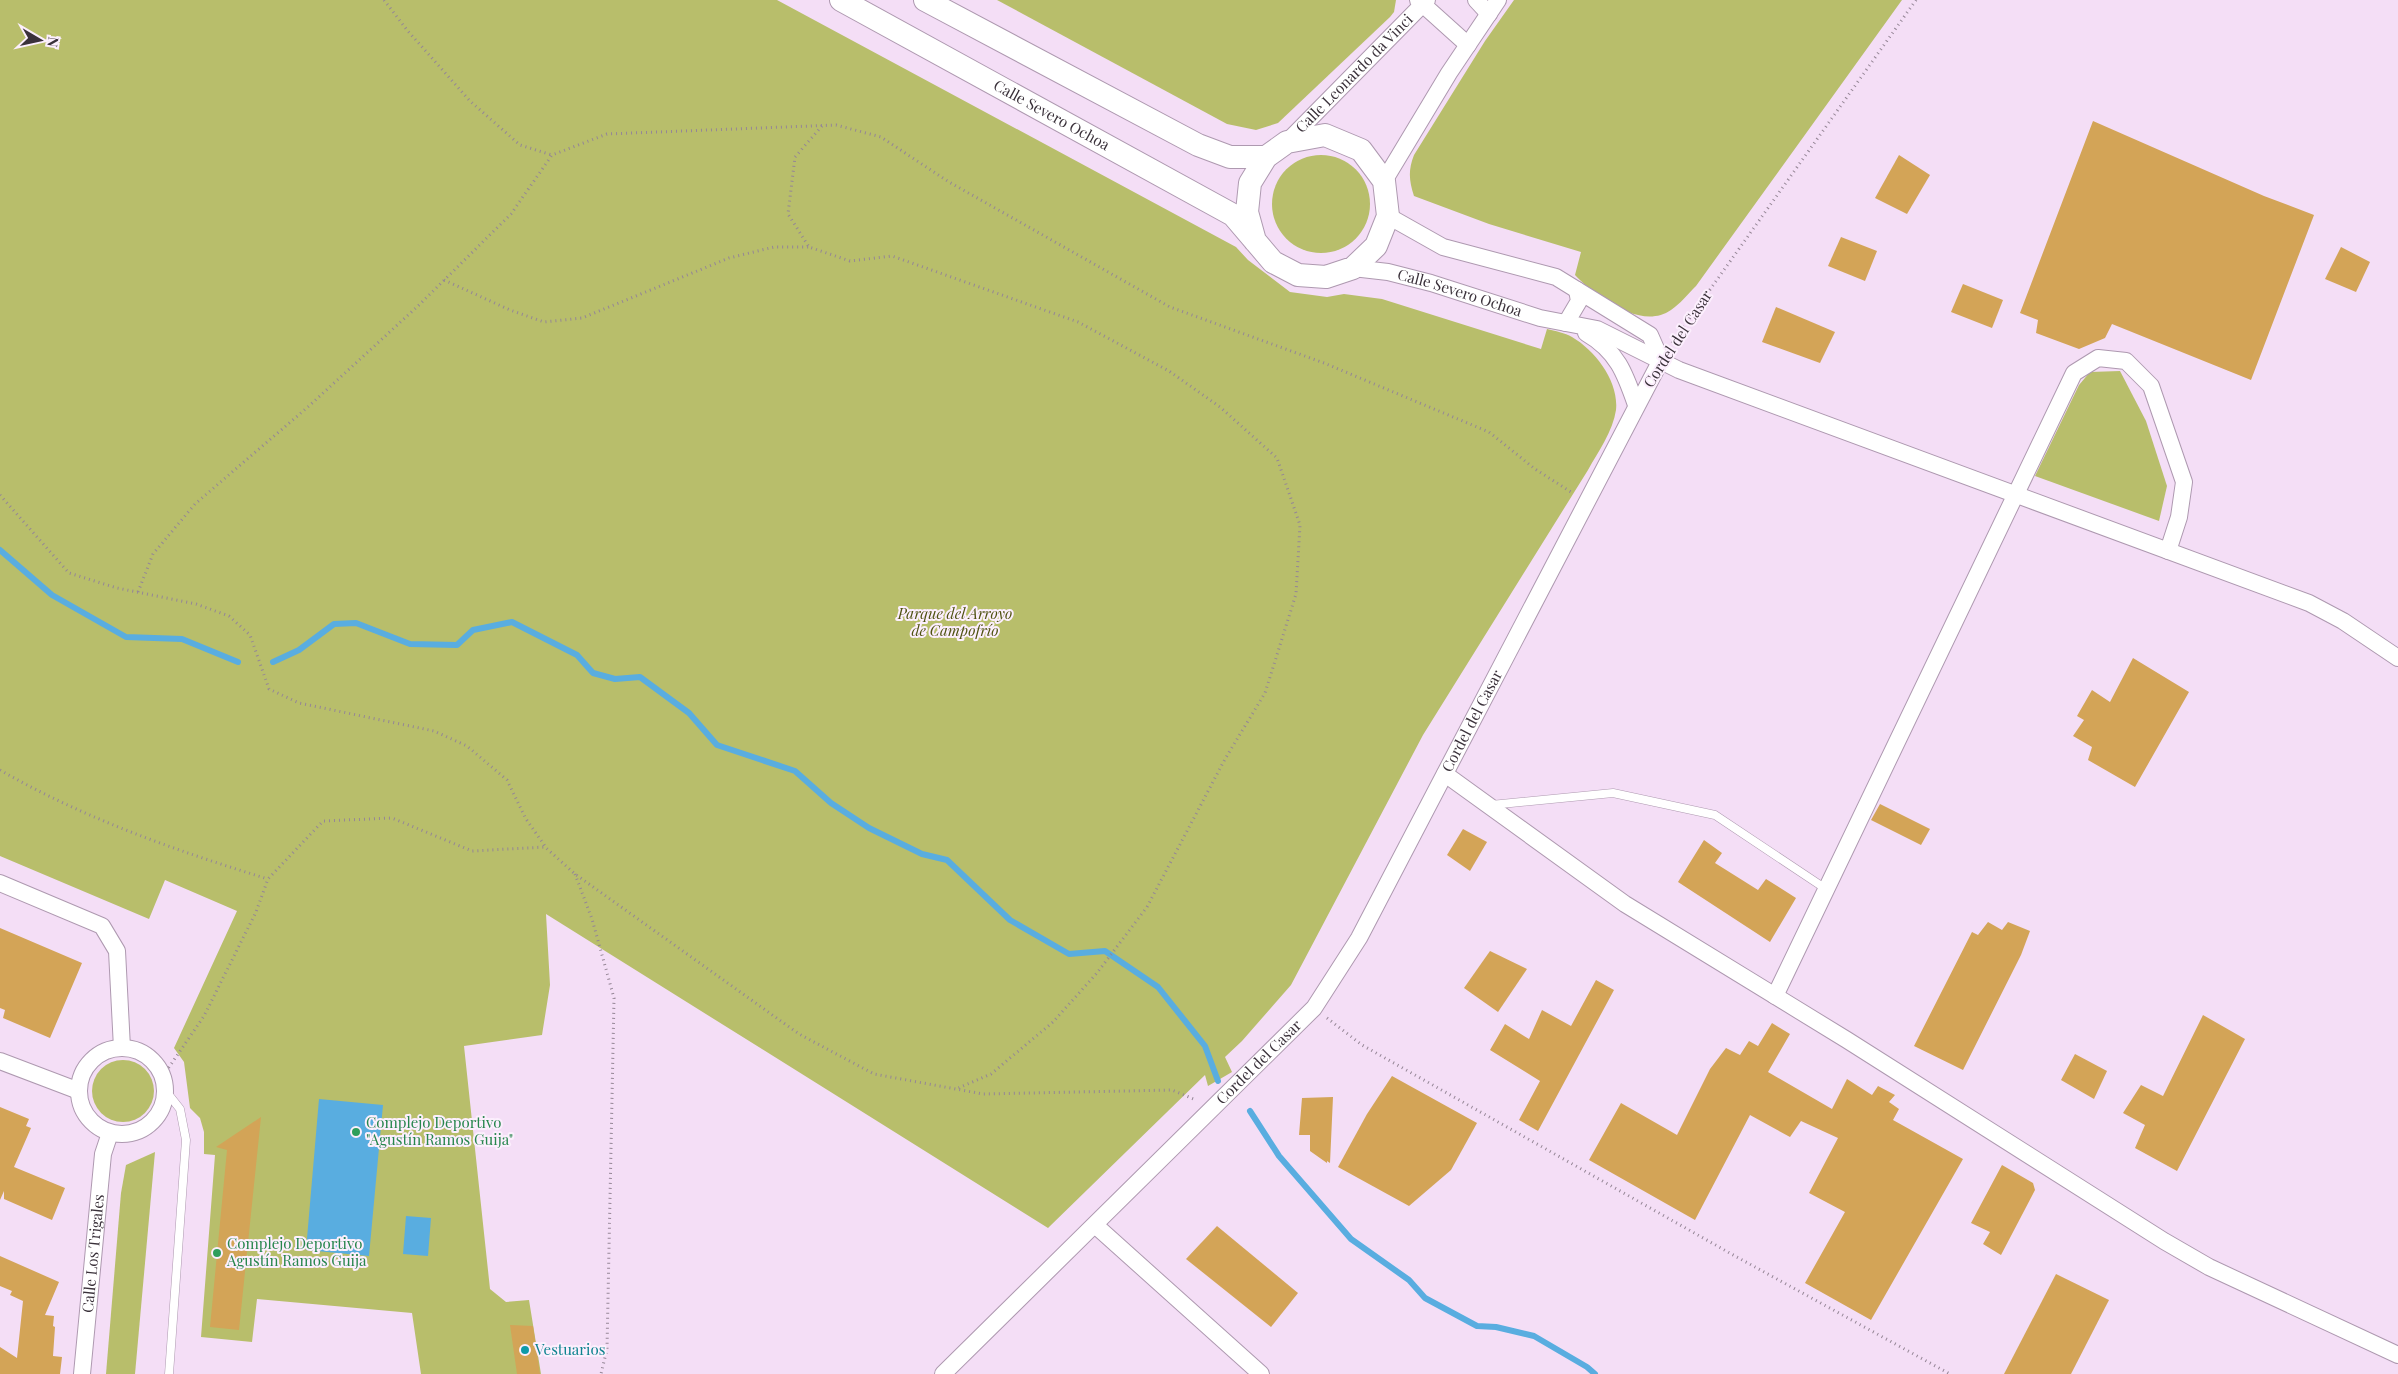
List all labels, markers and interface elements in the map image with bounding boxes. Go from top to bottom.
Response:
street label: Calle Leonardo da Vinci [1291,9,1417,137]
north arrow [15,15,65,65]
text: N [43,36,64,49]
street label: Calle Severo Ochoa [990,75,1114,155]
street label: Calle Severo Ochoa [1396,264,1525,321]
street label: Cordel del Casar [1638,286,1716,391]
park label: Parque del Arroyo de Campofrío [897,603,1012,640]
street label: Cordel del Casar [1437,666,1506,775]
street label: Cordel del Casar [1211,1015,1306,1108]
place label: Complejo Deportivo "Agustín Ramos Guija" [366,1112,513,1149]
marker: Complejo Deportivo "Agustín Ramos Guija" [350,1126,362,1138]
street label: Calle Los Trigales [77,1193,108,1314]
place label: Complejo Deportivo Agustín Ramos Guija [226,1233,367,1270]
marker: Complejo Deportivo Agustín Ramos Guija [211,1247,223,1259]
place label: Vestuarios [534,1339,605,1359]
marker: Vestuarios [519,1344,531,1356]

